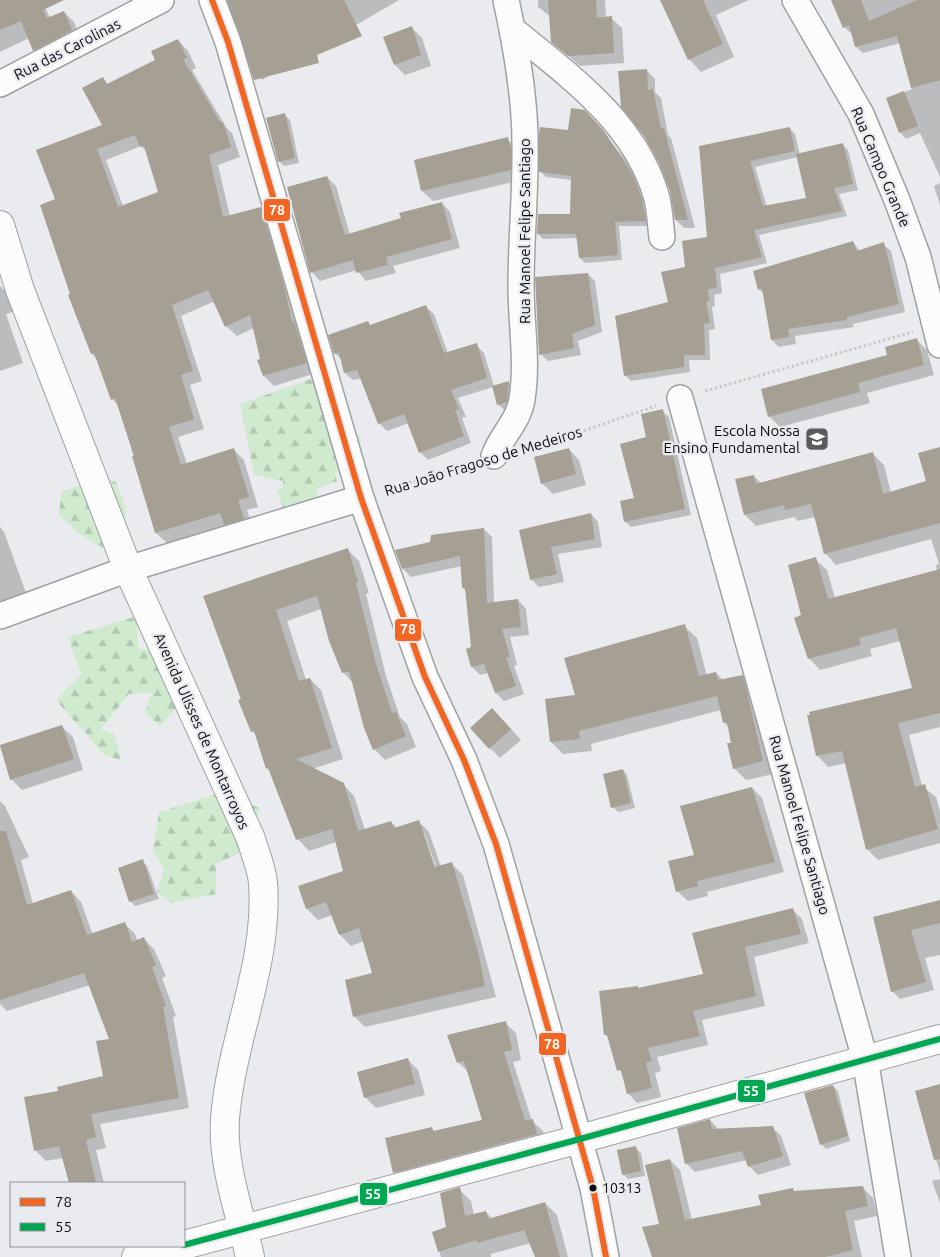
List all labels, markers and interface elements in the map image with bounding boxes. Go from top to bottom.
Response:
street label: Rua das Carolinas [11,15,123,83]
street label: Rua Campo Grande [848,104,914,230]
street label: Rua Manoel Felipe Santiago [516,138,533,324]
line badge: 78 [263,198,291,222]
text: 78 [269,202,285,218]
place label: Escola Nossa Ensino Fundamental [664,422,800,456]
street label: Rua João Fragoso de Medeiros [382,423,584,499]
school or university icon: Escola Nossa Ensino Fundamental [804,426,830,452]
line badge: 78 [394,618,422,642]
text: 78 [400,621,416,637]
street label: Avenida Ulisses de Montarroyos [151,630,253,832]
street label: Rua Manoel Felipe Santiago [766,733,834,917]
line badge: 78 [538,1032,567,1056]
text: 78 [544,1036,560,1052]
line badge: 55 [737,1079,766,1103]
text: 55 [743,1083,759,1099]
place label: 10313 [602,1180,641,1196]
legend [10,1182,185,1247]
line badge: 55 [359,1182,388,1206]
marker: 10313 [588,1183,598,1193]
text: 55 [365,1186,381,1202]
text: 78 [55,1193,72,1210]
text: 55 [55,1218,72,1235]

